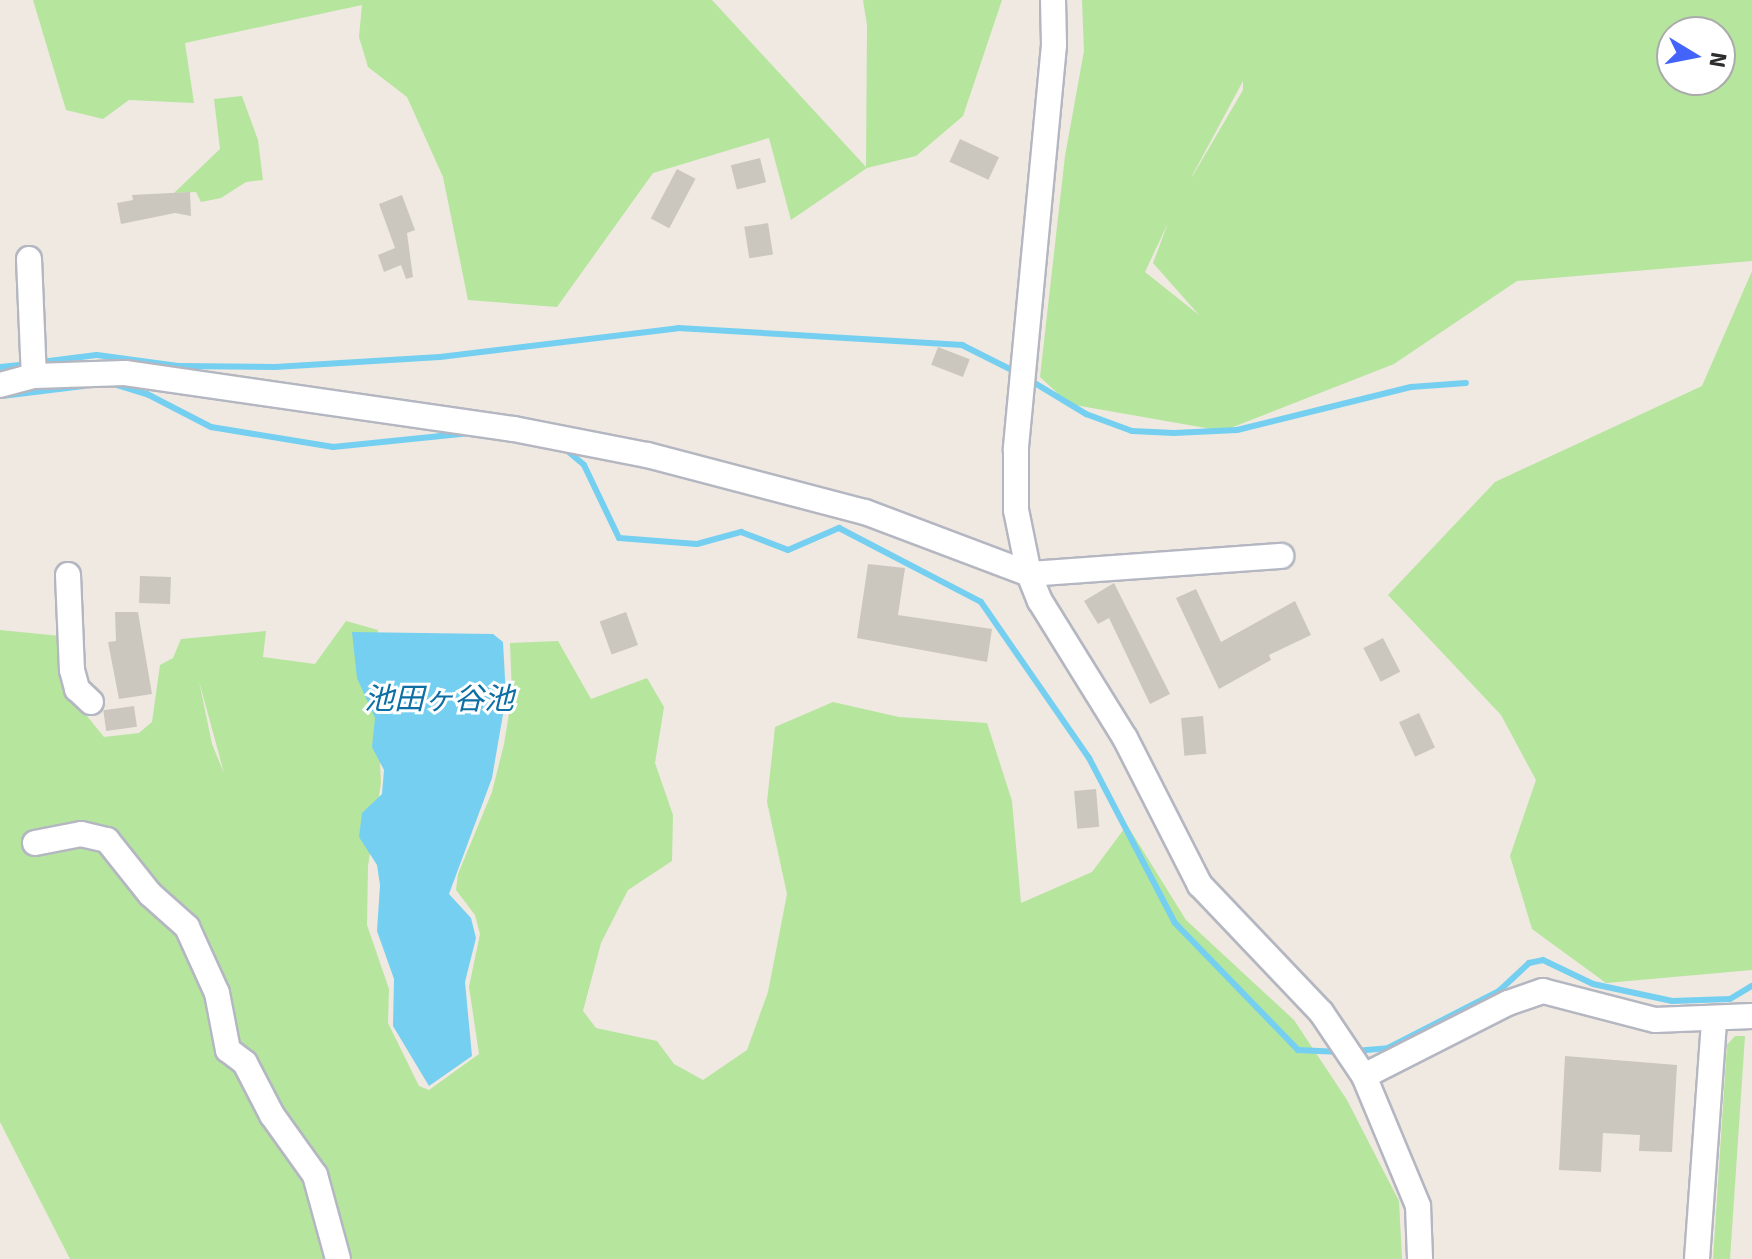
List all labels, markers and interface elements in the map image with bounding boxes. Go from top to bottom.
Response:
north arrow [1656,16,1736,96]
text: N [1704,50,1733,70]
water label: 池田ヶ谷池 [364,682,514,718]

